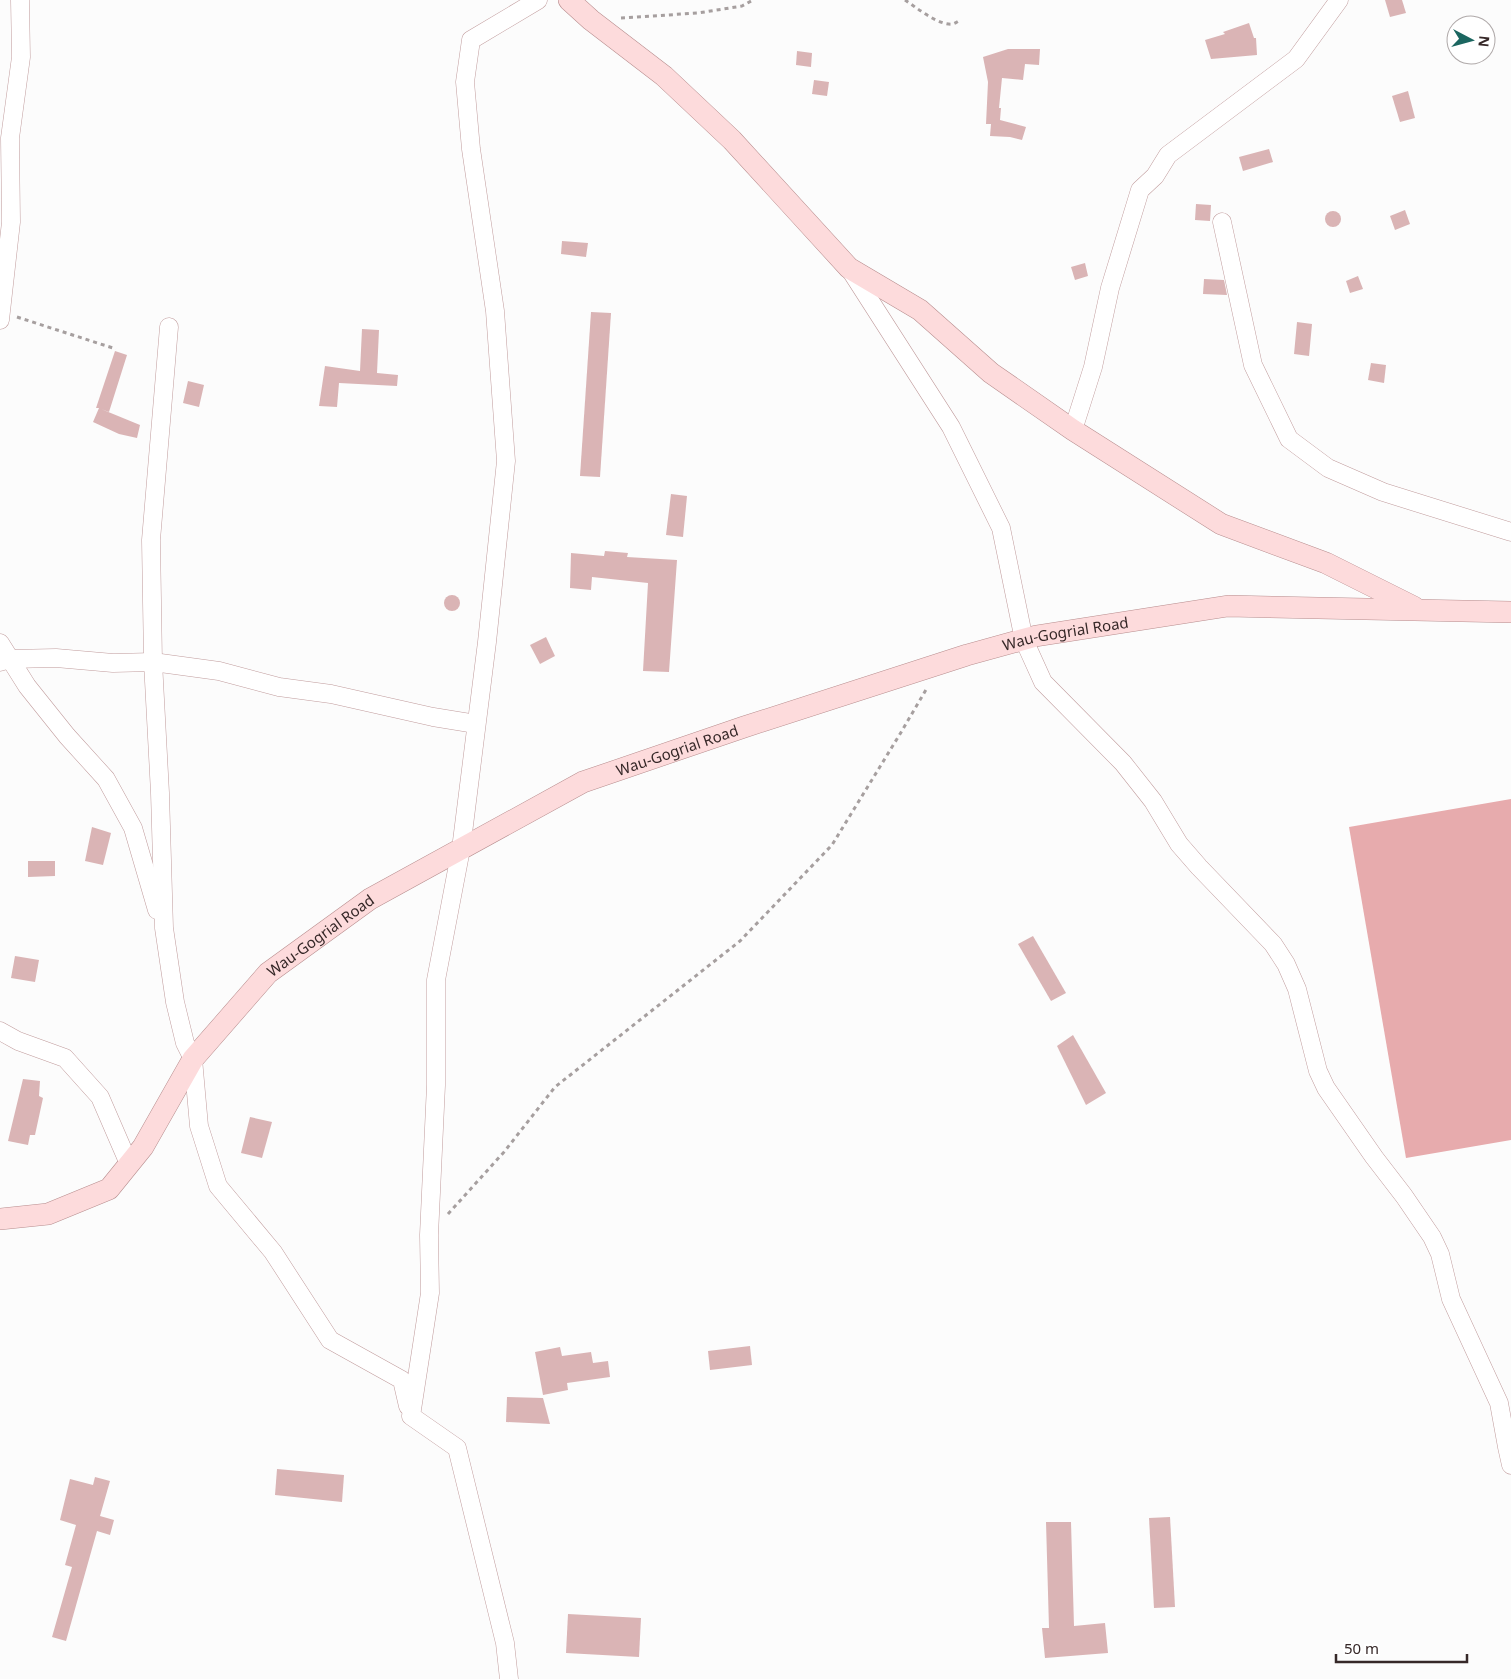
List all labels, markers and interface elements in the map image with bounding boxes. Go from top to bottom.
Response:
north arrow [1446,15,1496,65]
text: N [1474,35,1494,48]
street label: Wau-Gogrial Road [1000,612,1130,655]
street label: Wau-Gogrial Road [613,720,741,780]
street label: Wau-Gogrial Road [263,890,378,981]
scale bar [1336,1632,1467,1664]
text: 50 m [1344,1638,1379,1658]

